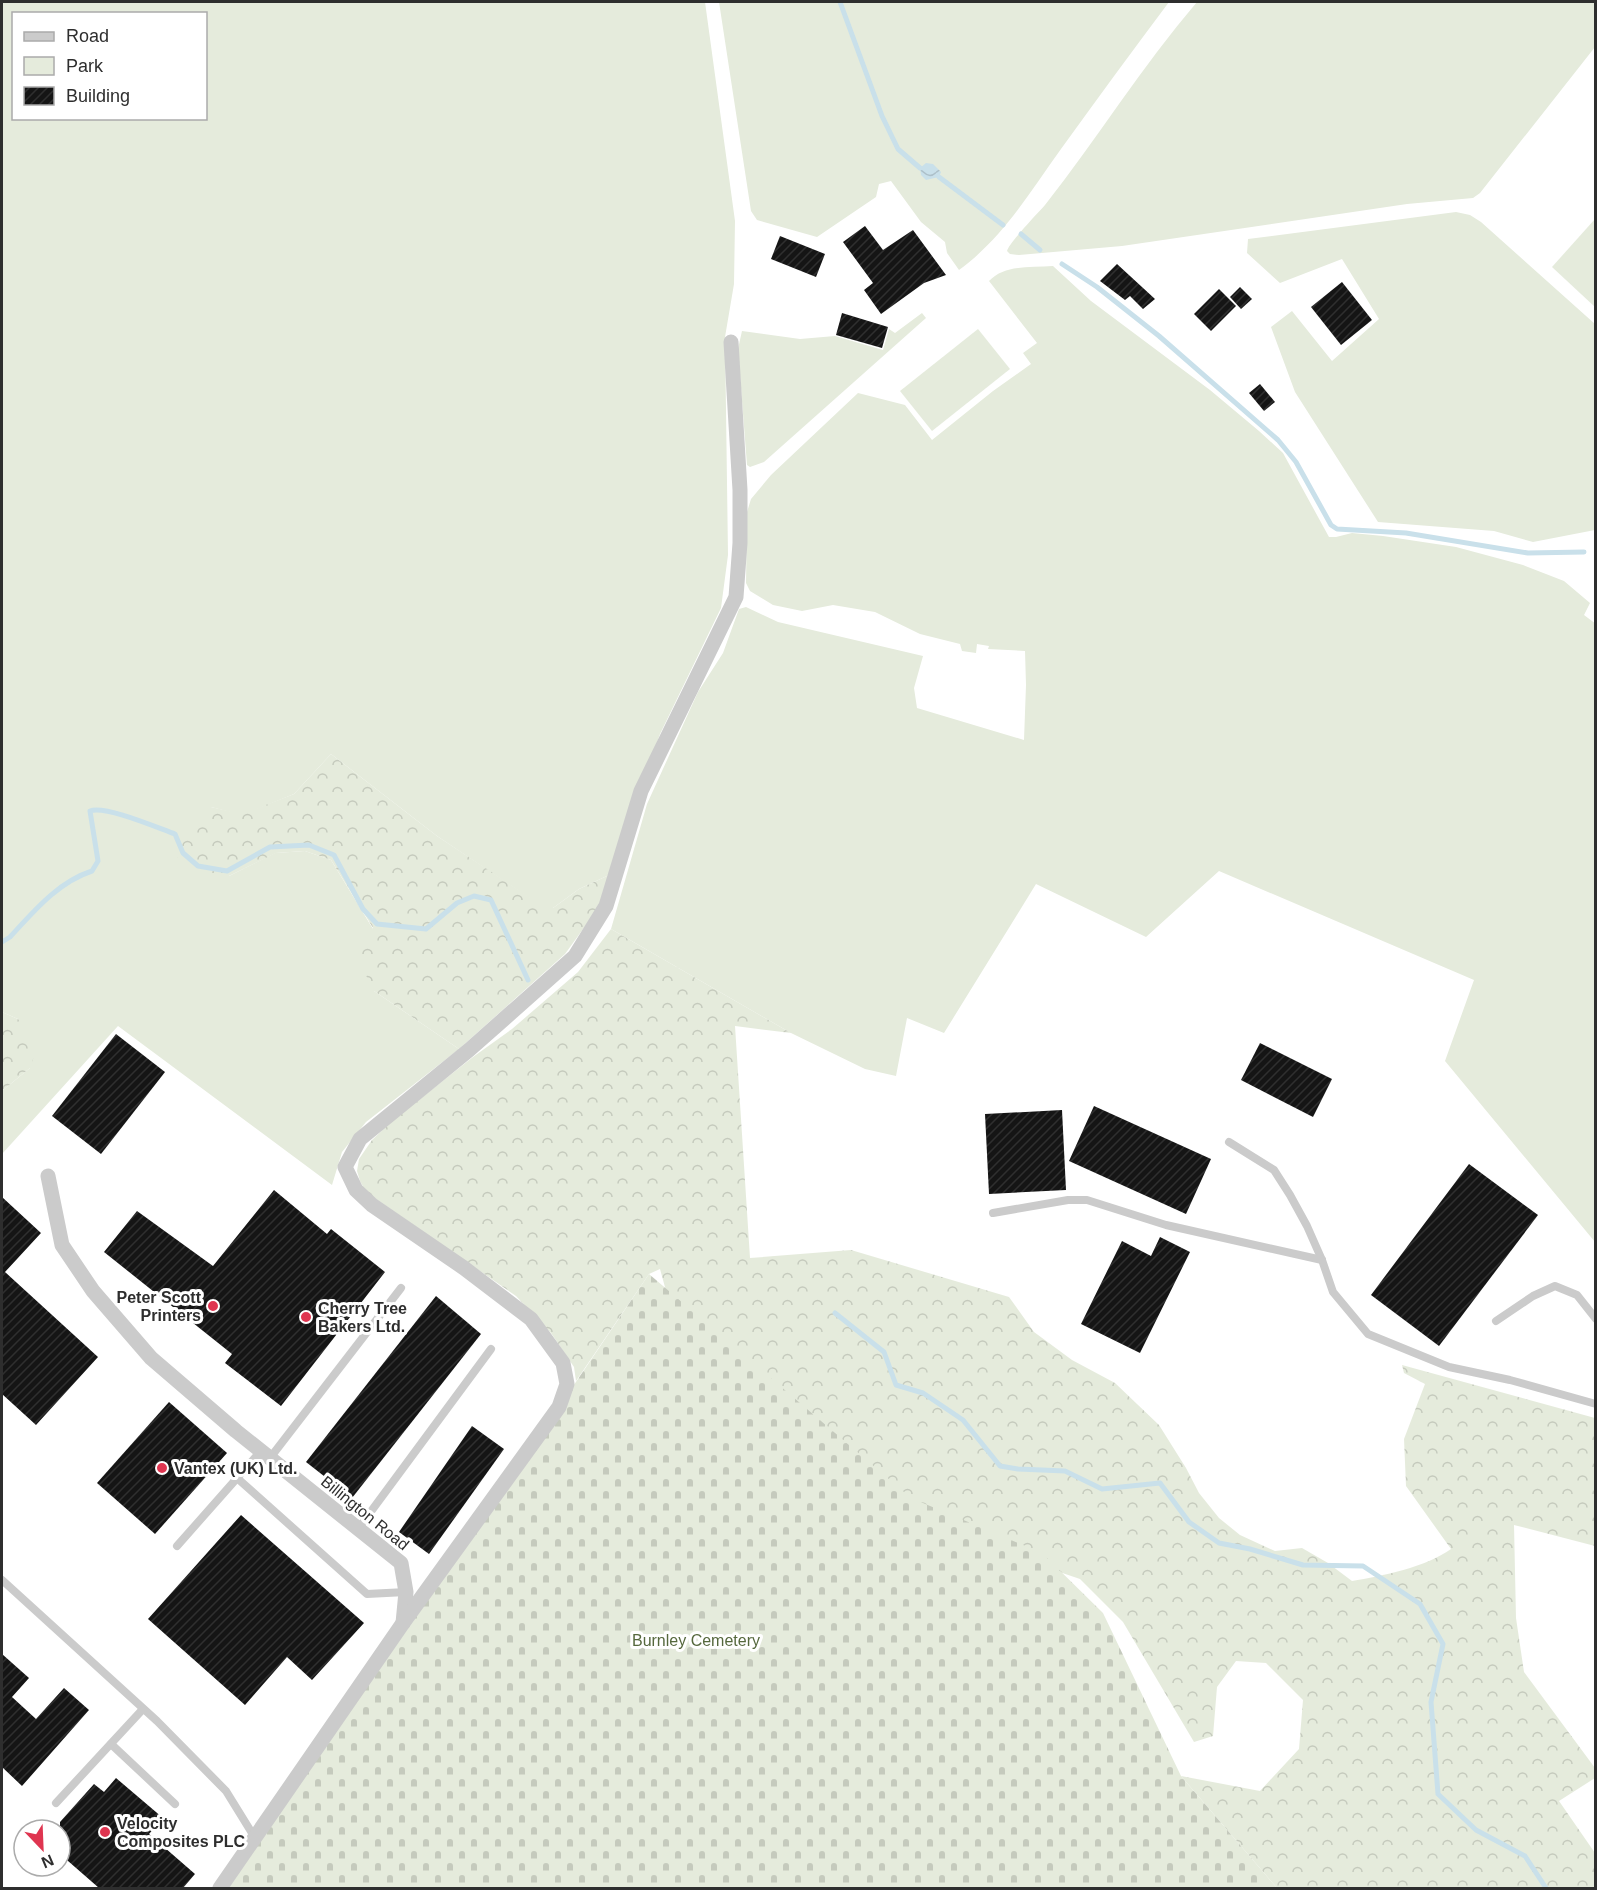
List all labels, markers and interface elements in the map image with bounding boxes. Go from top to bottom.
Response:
legend [12,12,207,120]
text: Road [66,26,109,46]
text: Park [66,56,104,76]
text: Building [66,86,130,106]
place label: Peter Scott Printers [117,1289,202,1324]
marker: Peter Scott Printers [206,1299,220,1313]
place label: Cherry Tree Bakers Ltd. [318,1300,407,1335]
marker: Cherry Tree Bakers Ltd. [299,1310,313,1324]
place label: Vantex (UK) Ltd. [174,1460,298,1477]
marker: Vantex (UK) Ltd. [155,1461,169,1475]
street label: Billington Road [318,1473,412,1553]
park label: Burnley Cemetery [632,1632,760,1649]
place label: Velocity Composites PLC [117,1815,245,1850]
north arrow [12,1818,72,1878]
marker: Velocity Composites PLC [98,1825,112,1839]
text: N [39,1851,56,1871]

